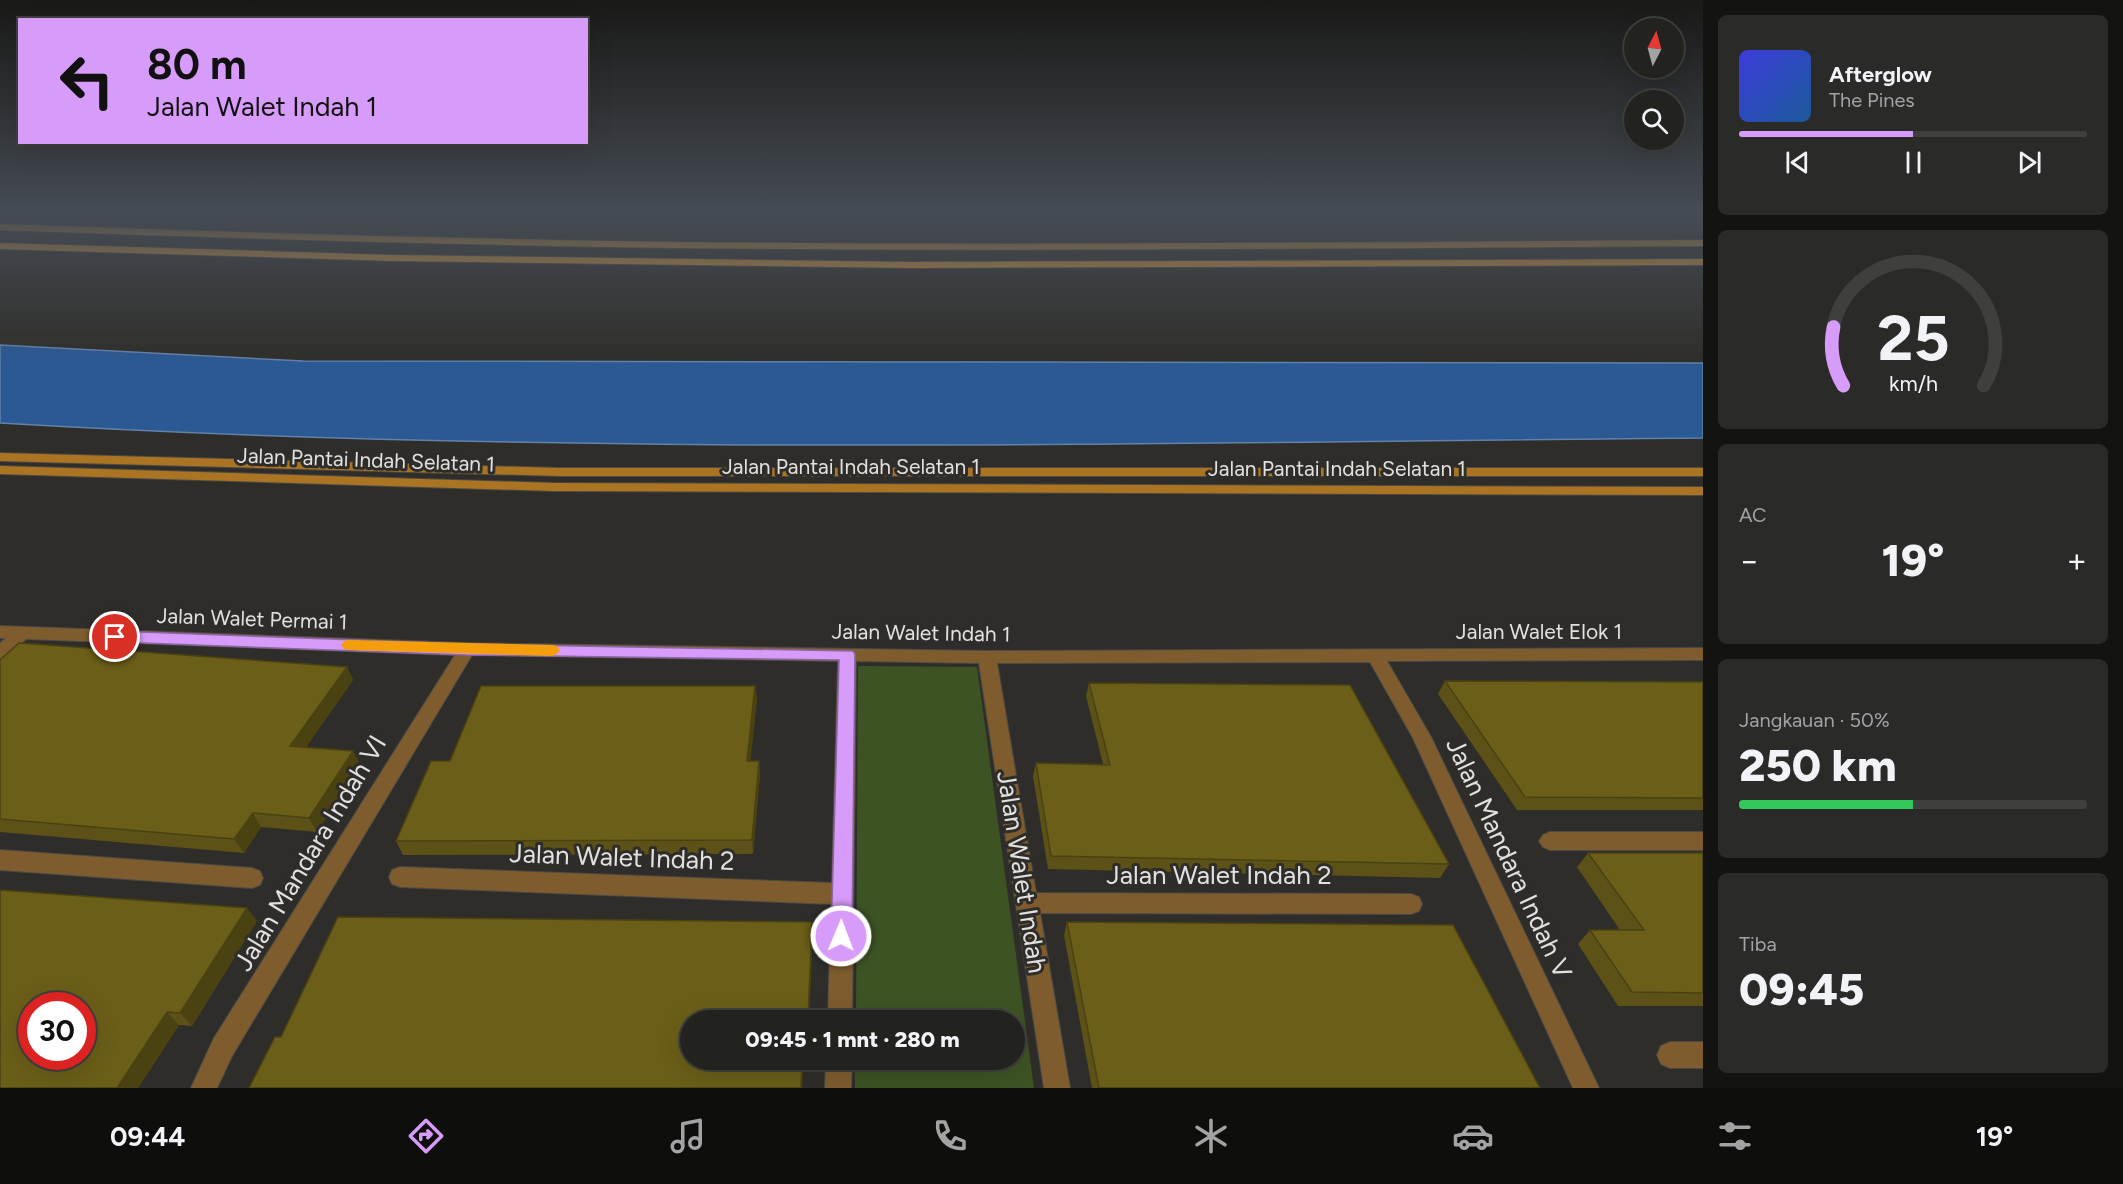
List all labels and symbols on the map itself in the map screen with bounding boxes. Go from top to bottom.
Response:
north arrow [1624,18,1684,78]
street label: Jalan Pantai Indah Selatan 1 [237,443,495,476]
street label: Jalan Pantai Indah Selatan 1 [722,454,980,479]
street label: Jalan Pantai Indah Selatan 1 [1208,456,1466,481]
street label: Jalan Walet Permai 1 [156,603,348,634]
pin [89,611,140,662]
street label: Jalan Walet Indah 1 [831,618,1011,647]
street label: Jalan Walet Elok 1 [1456,619,1622,644]
street label: Jalan Mandara Indah VI [227,729,393,977]
street label: Jalan Mandara Indah V [1439,732,1579,984]
street label: Jalan Walet Indah [990,769,1054,975]
street label: Jalan Walet Indah 2 [509,837,735,877]
street label: Jalan Walet Indah 2 [1106,859,1332,891]
position arrow [809,904,873,968]
speed limit sign: 30 [18,992,96,1070]

